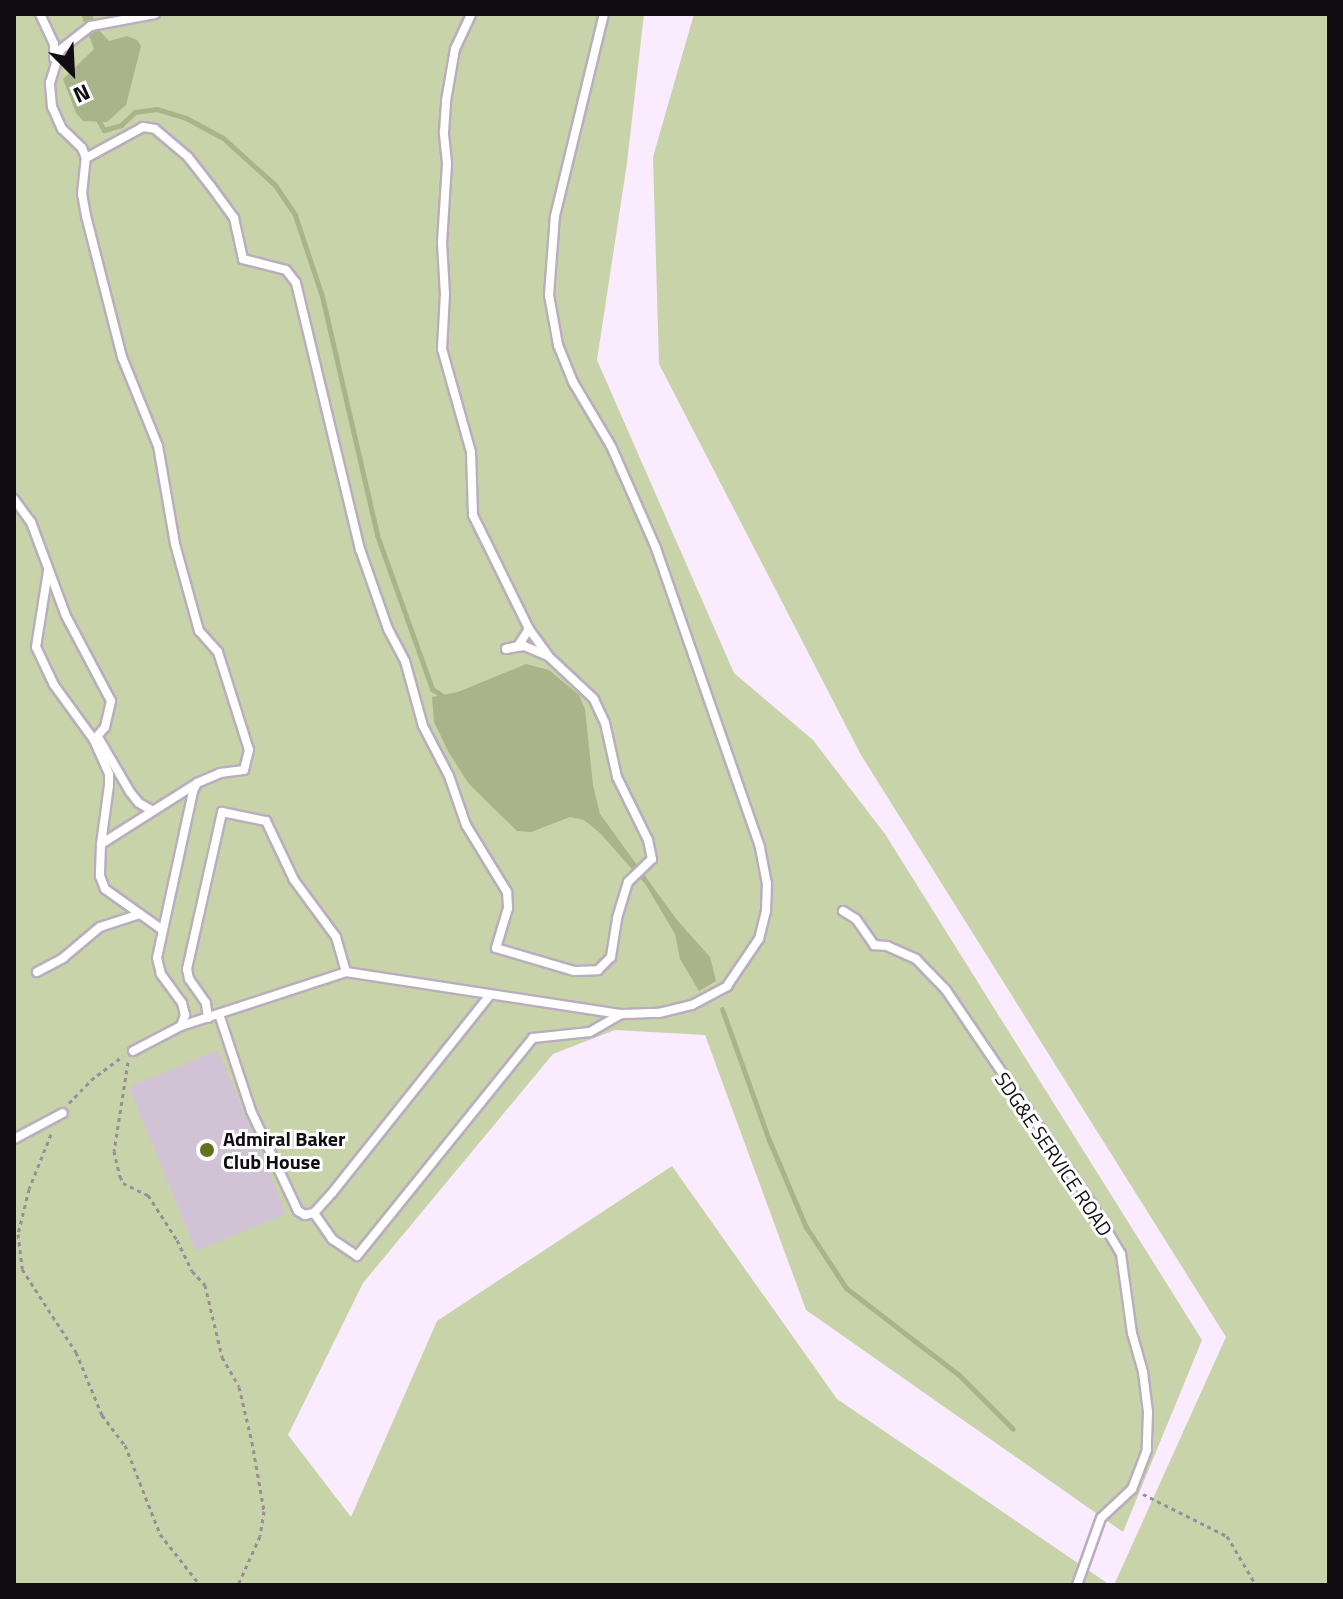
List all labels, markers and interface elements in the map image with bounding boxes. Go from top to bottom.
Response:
north arrow [32,32,112,112]
text: N [68,75,96,113]
street label: SDG&E SERVICE ROAD [990,1068,1118,1240]
place label: Admiral Baker Club House [223,1126,345,1173]
marker: Admiral Baker Club House [198,1141,216,1159]

